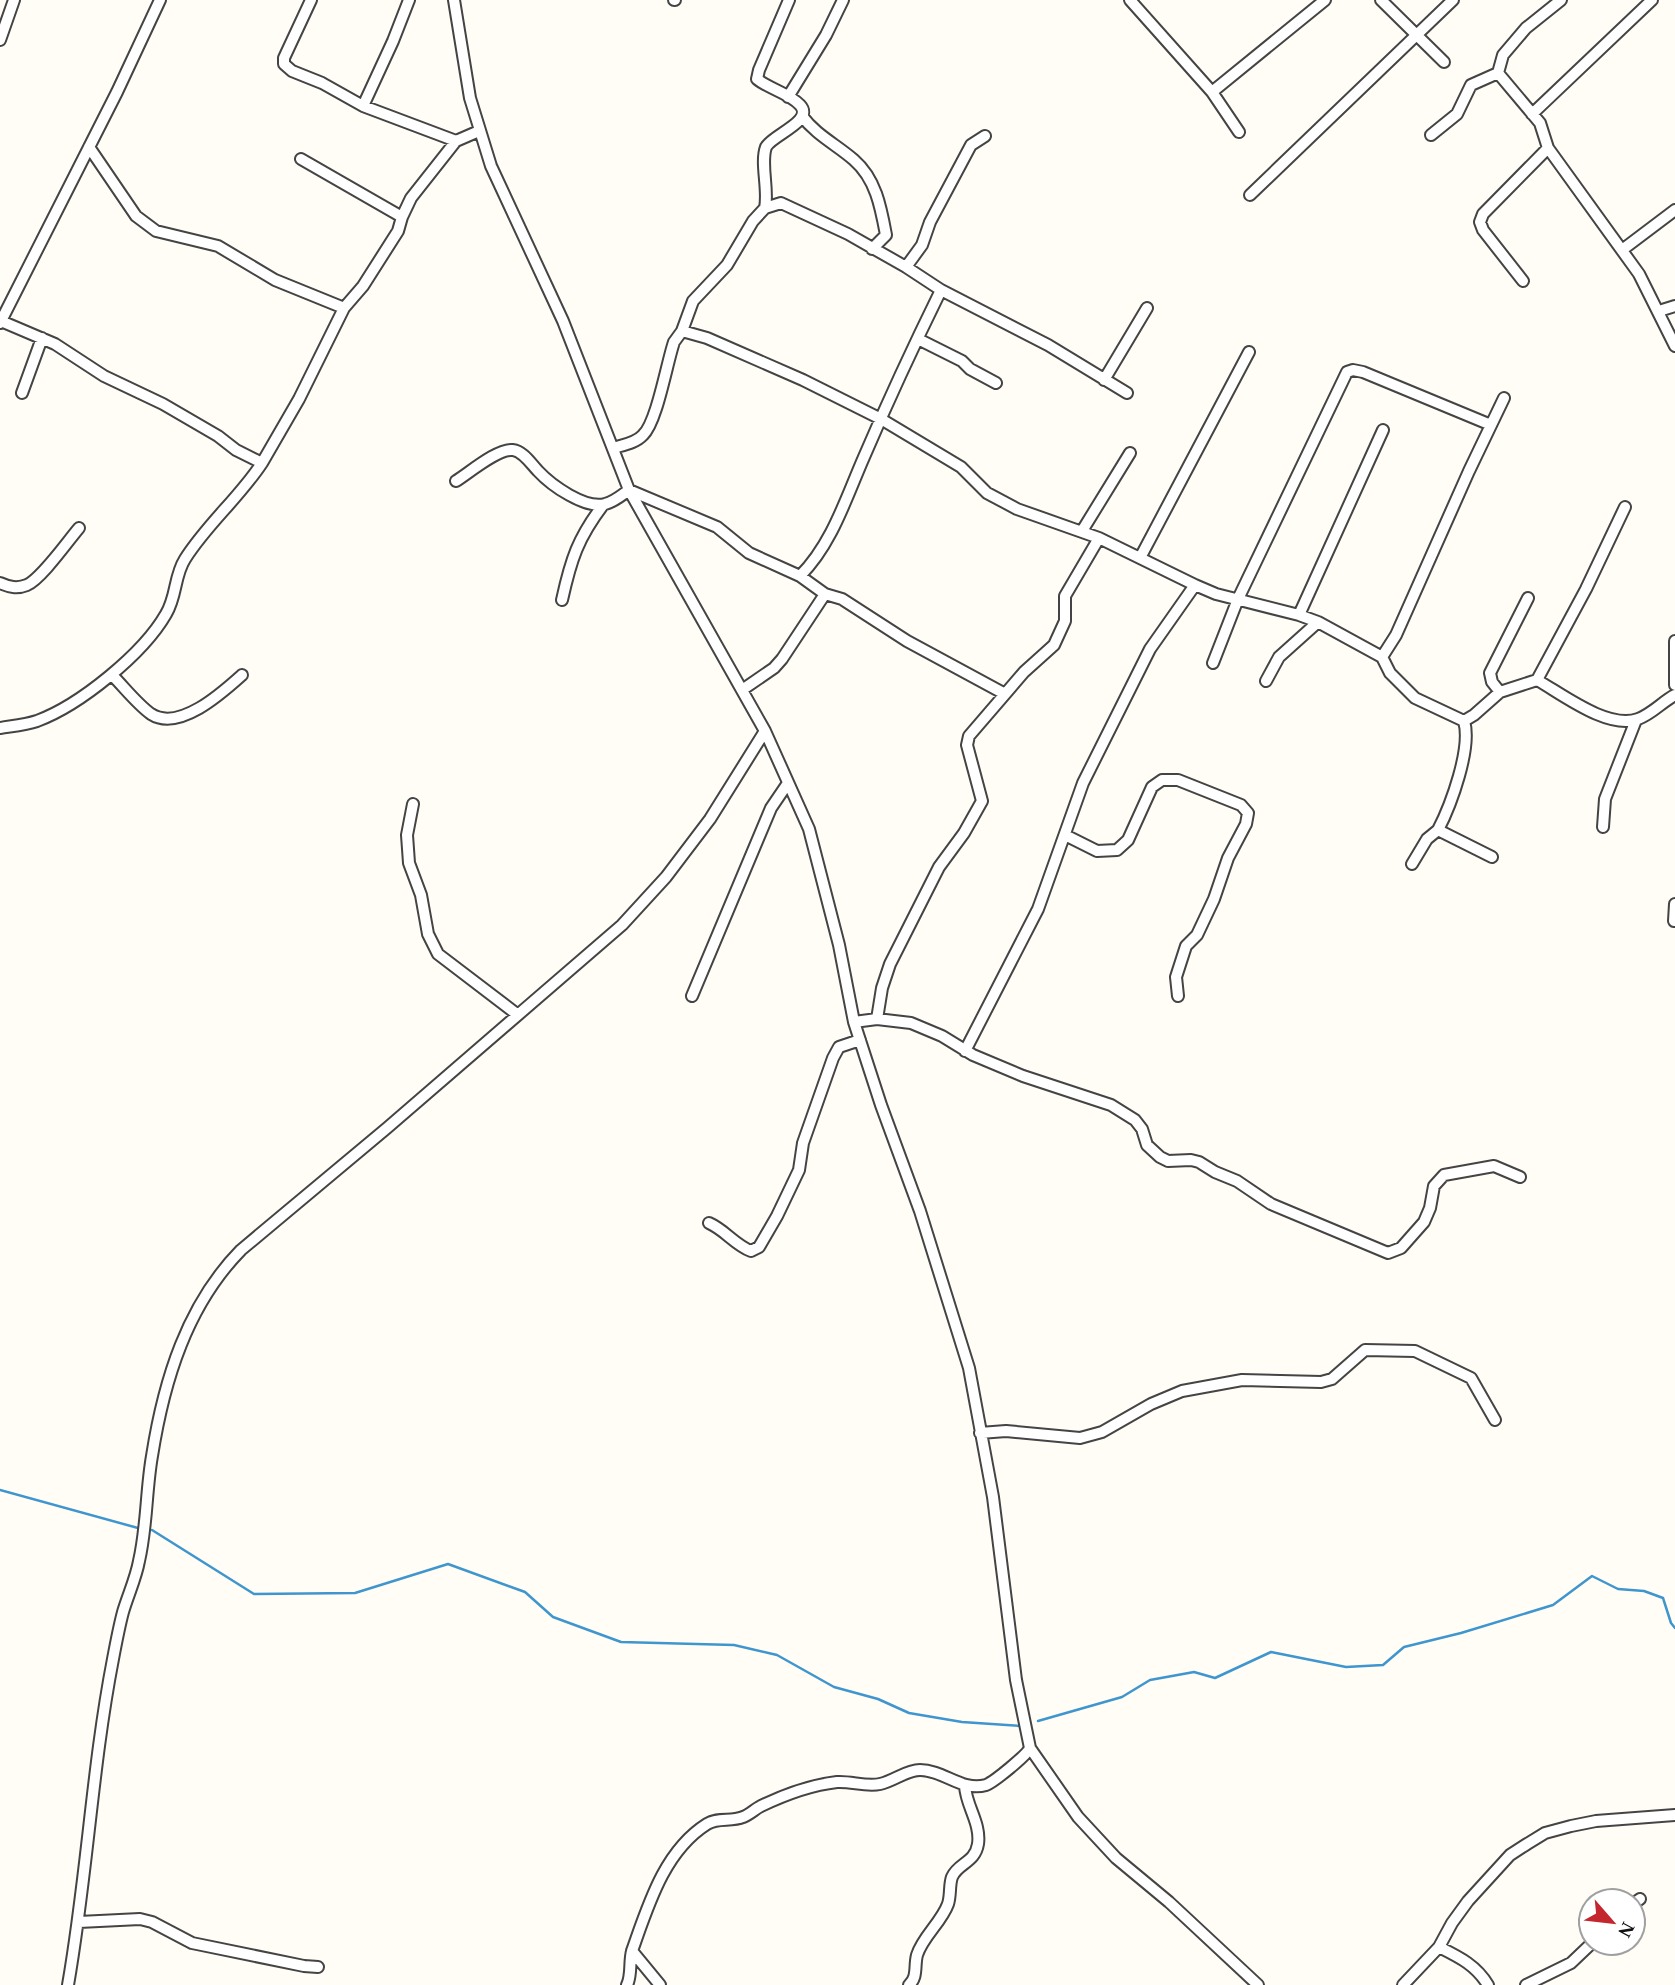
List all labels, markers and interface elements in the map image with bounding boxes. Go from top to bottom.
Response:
north arrow [1577,1887,1647,1957]
text: N [1614,1919,1639,1941]

